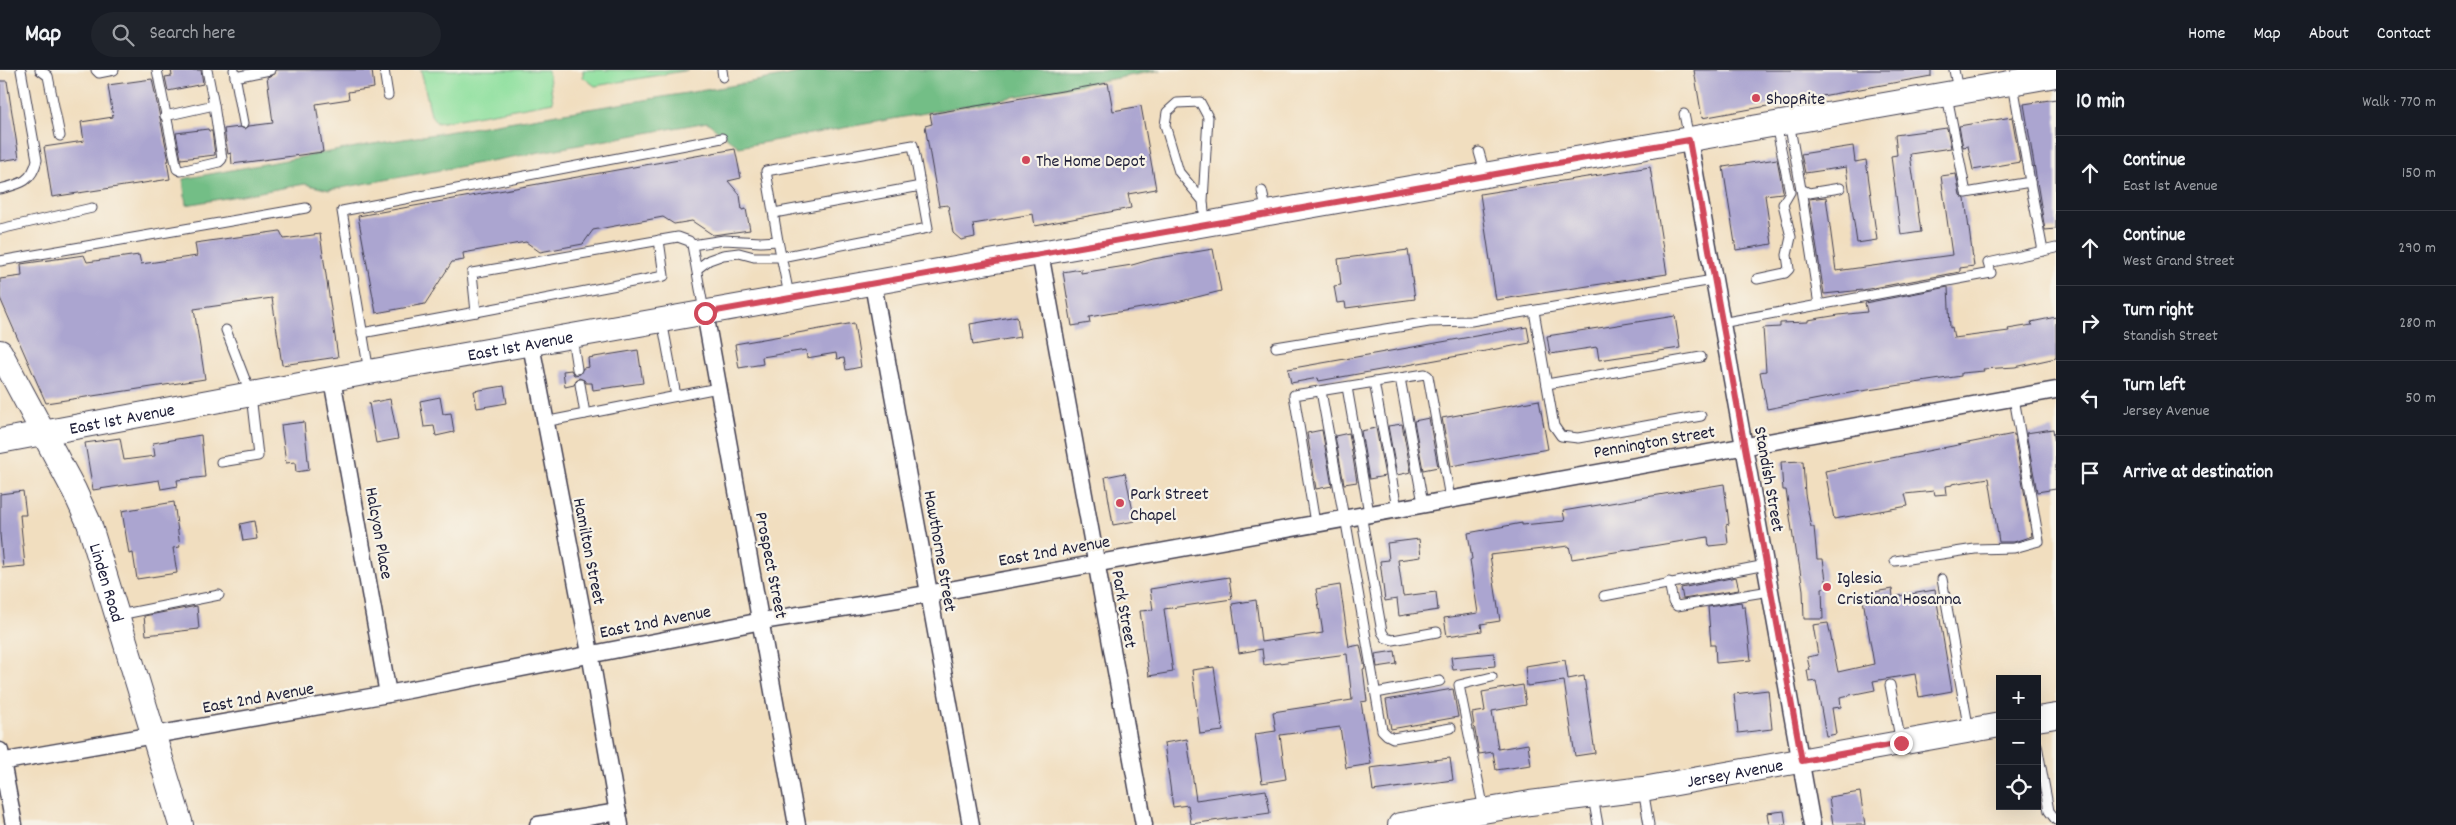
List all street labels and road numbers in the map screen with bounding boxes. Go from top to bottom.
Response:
street label: East 1st Avenue [466,326,575,369]
street label: East 1st Avenue [68,399,177,443]
street label: Pennington Street [1592,420,1718,466]
street label: Standish Street [1746,425,1789,535]
street label: Halcyon Place [357,485,398,581]
street label: Hawthorne Street [916,489,962,614]
street label: Hamilton Street [565,496,610,607]
street label: Prospect Street [747,510,792,621]
street label: East 2nd Avenue [997,530,1112,575]
street label: Linden Road [81,541,129,626]
street label: Park Street [1103,569,1142,651]
street label: East 2nd Avenue [598,600,713,647]
street label: East 2nd Avenue [201,677,316,722]
street label: Jersey Avenue [1685,754,1785,796]

